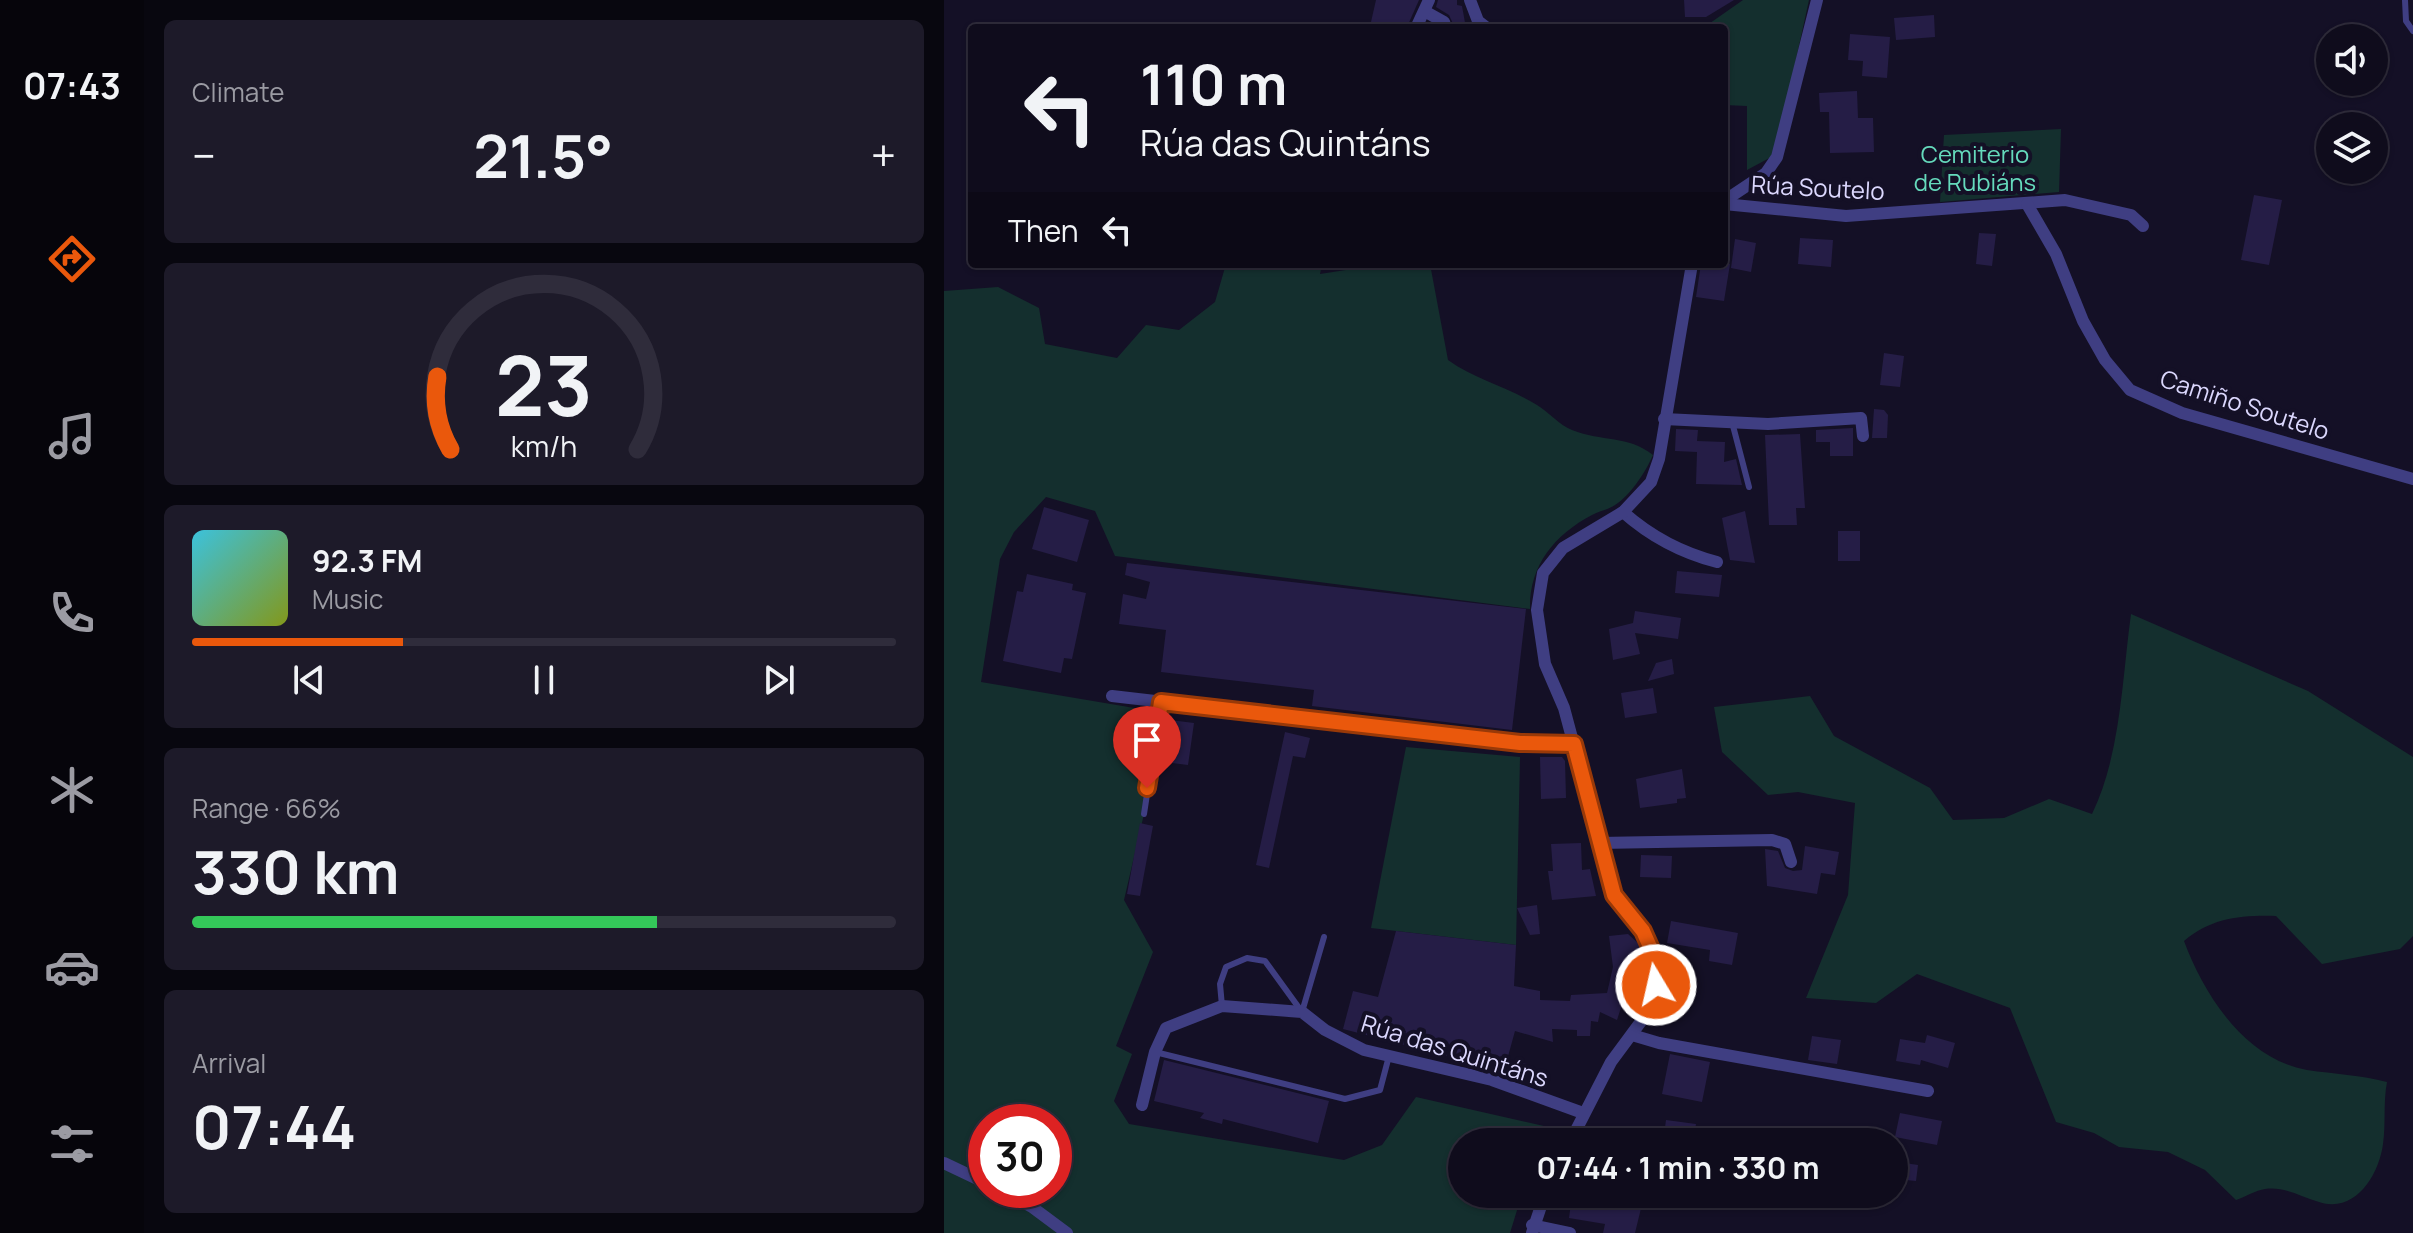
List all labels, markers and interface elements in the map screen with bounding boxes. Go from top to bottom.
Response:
map controls [2316,24,2388,184]
button: sound [2316,24,2388,96]
text: 110 m [1140,45,1287,122]
icon: left [1008,56,1112,160]
text: 07:43 [23,61,121,110]
text: Climate [192,74,284,110]
button: layers [2316,112,2388,184]
text: 21.5° [473,114,613,196]
text: Rúa das Quintáns [1140,118,1431,167]
text: − [192,125,216,185]
text: + [871,125,896,185]
park label: Cemiterio de Rubiáns [1914,137,2036,198]
street label: Rúa Soutelo [1750,167,1886,207]
icon: left [1095,208,1139,252]
text: Then [1008,210,1079,251]
icon: directions [44,231,100,287]
text: 23 [495,326,593,440]
street label: Camiño Soutelo [2156,361,2334,447]
icon: music [44,408,100,464]
text: km/h [511,427,577,466]
text: 92.3 FM [312,540,422,581]
text: Music [312,581,383,617]
icon: phone [44,585,100,641]
icon: previous [287,658,331,702]
icon: pause [522,658,566,702]
icon: next [757,658,801,702]
pin [1113,706,1181,788]
icon: arrive [1125,718,1169,762]
icon: climate [44,762,100,818]
text: Range · 66% [192,790,341,826]
text: 330 km [192,830,399,912]
icon: car [44,939,100,995]
position arrow [1614,943,1698,1027]
street label: Rúa das Quintáns [1358,1006,1552,1094]
text: Arrival [192,1045,266,1081]
text: 07:44 [192,1085,356,1167]
speed limit sign: 30 [968,1104,1072,1208]
icon: filters [44,1116,100,1172]
text: 07:44 · 1 min · 330 m [1536,1147,1820,1188]

